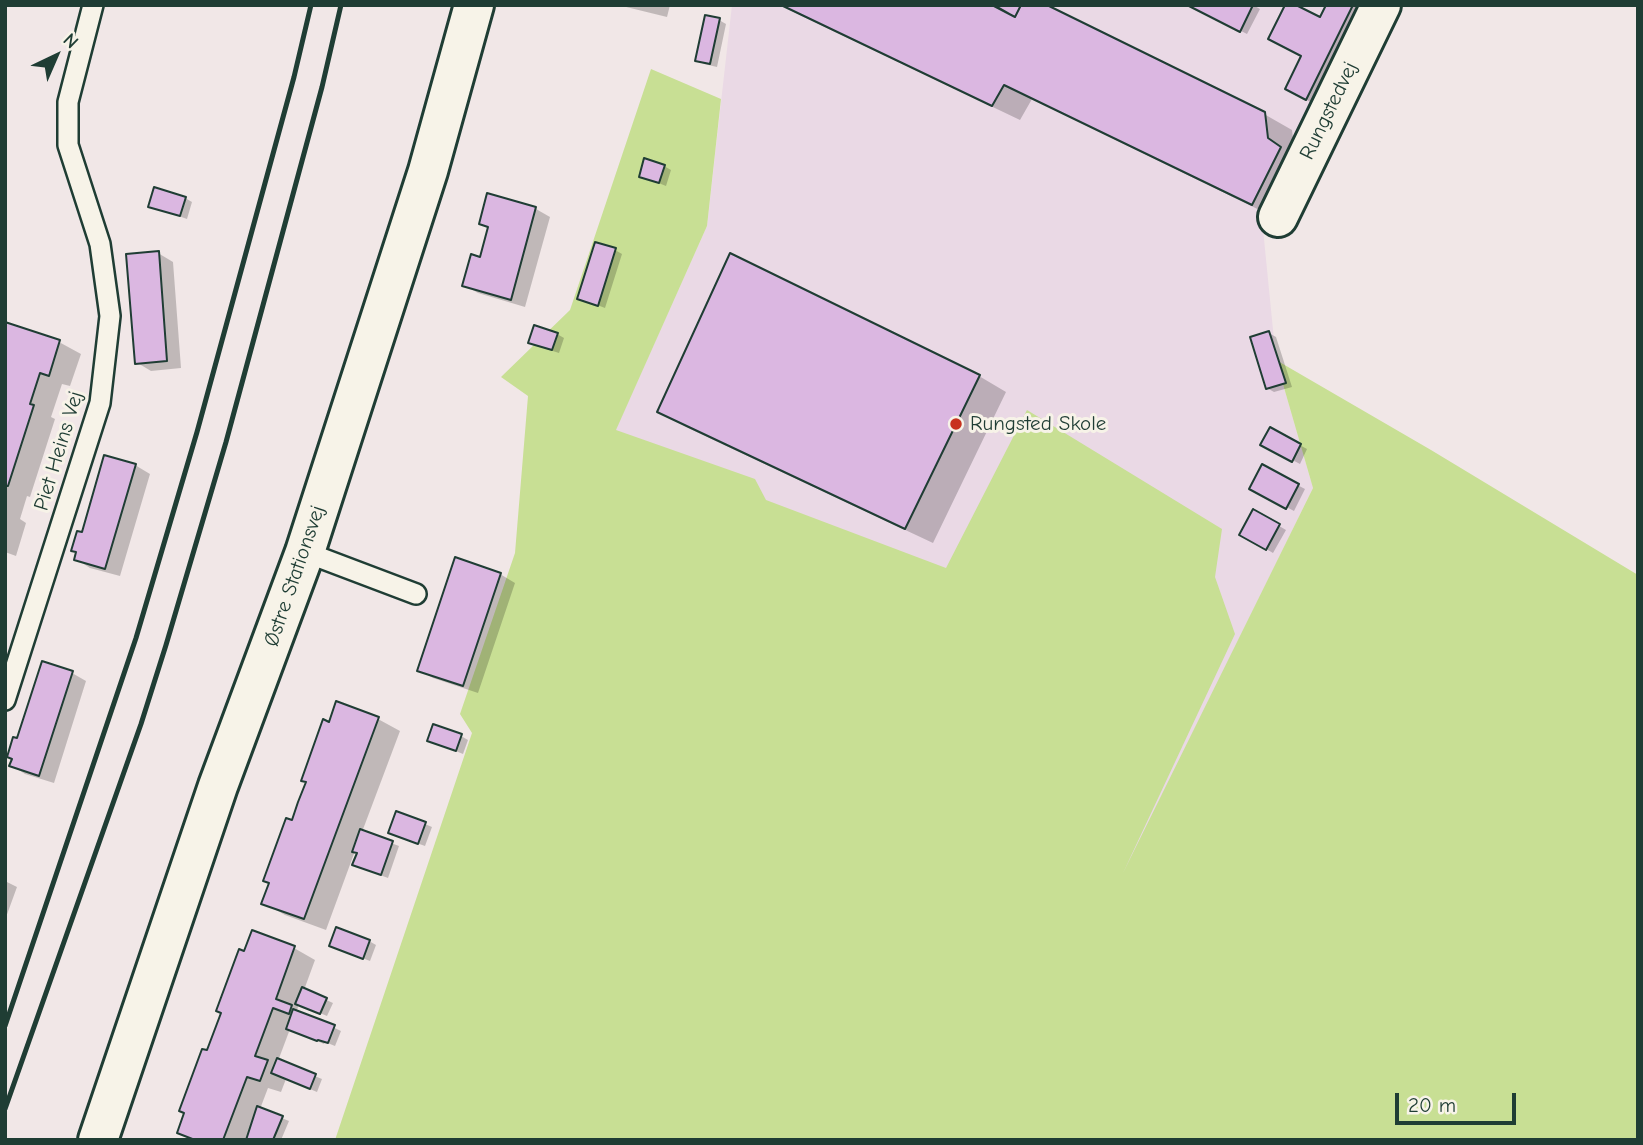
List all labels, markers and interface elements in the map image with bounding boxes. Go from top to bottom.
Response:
north arrow [21,21,91,91]
text: N [58,29,83,53]
street label: Rungstedvej [1295,58,1363,164]
street label: Piet Heins Vej [29,388,89,514]
place label: Rungsted Skole [970,411,1106,437]
marker: Rungsted Skole [948,416,964,432]
street label: Østre Stationsvej [259,502,331,650]
scale bar [1398,1078,1519,1122]
text: 20 m [1408,1093,1456,1117]

